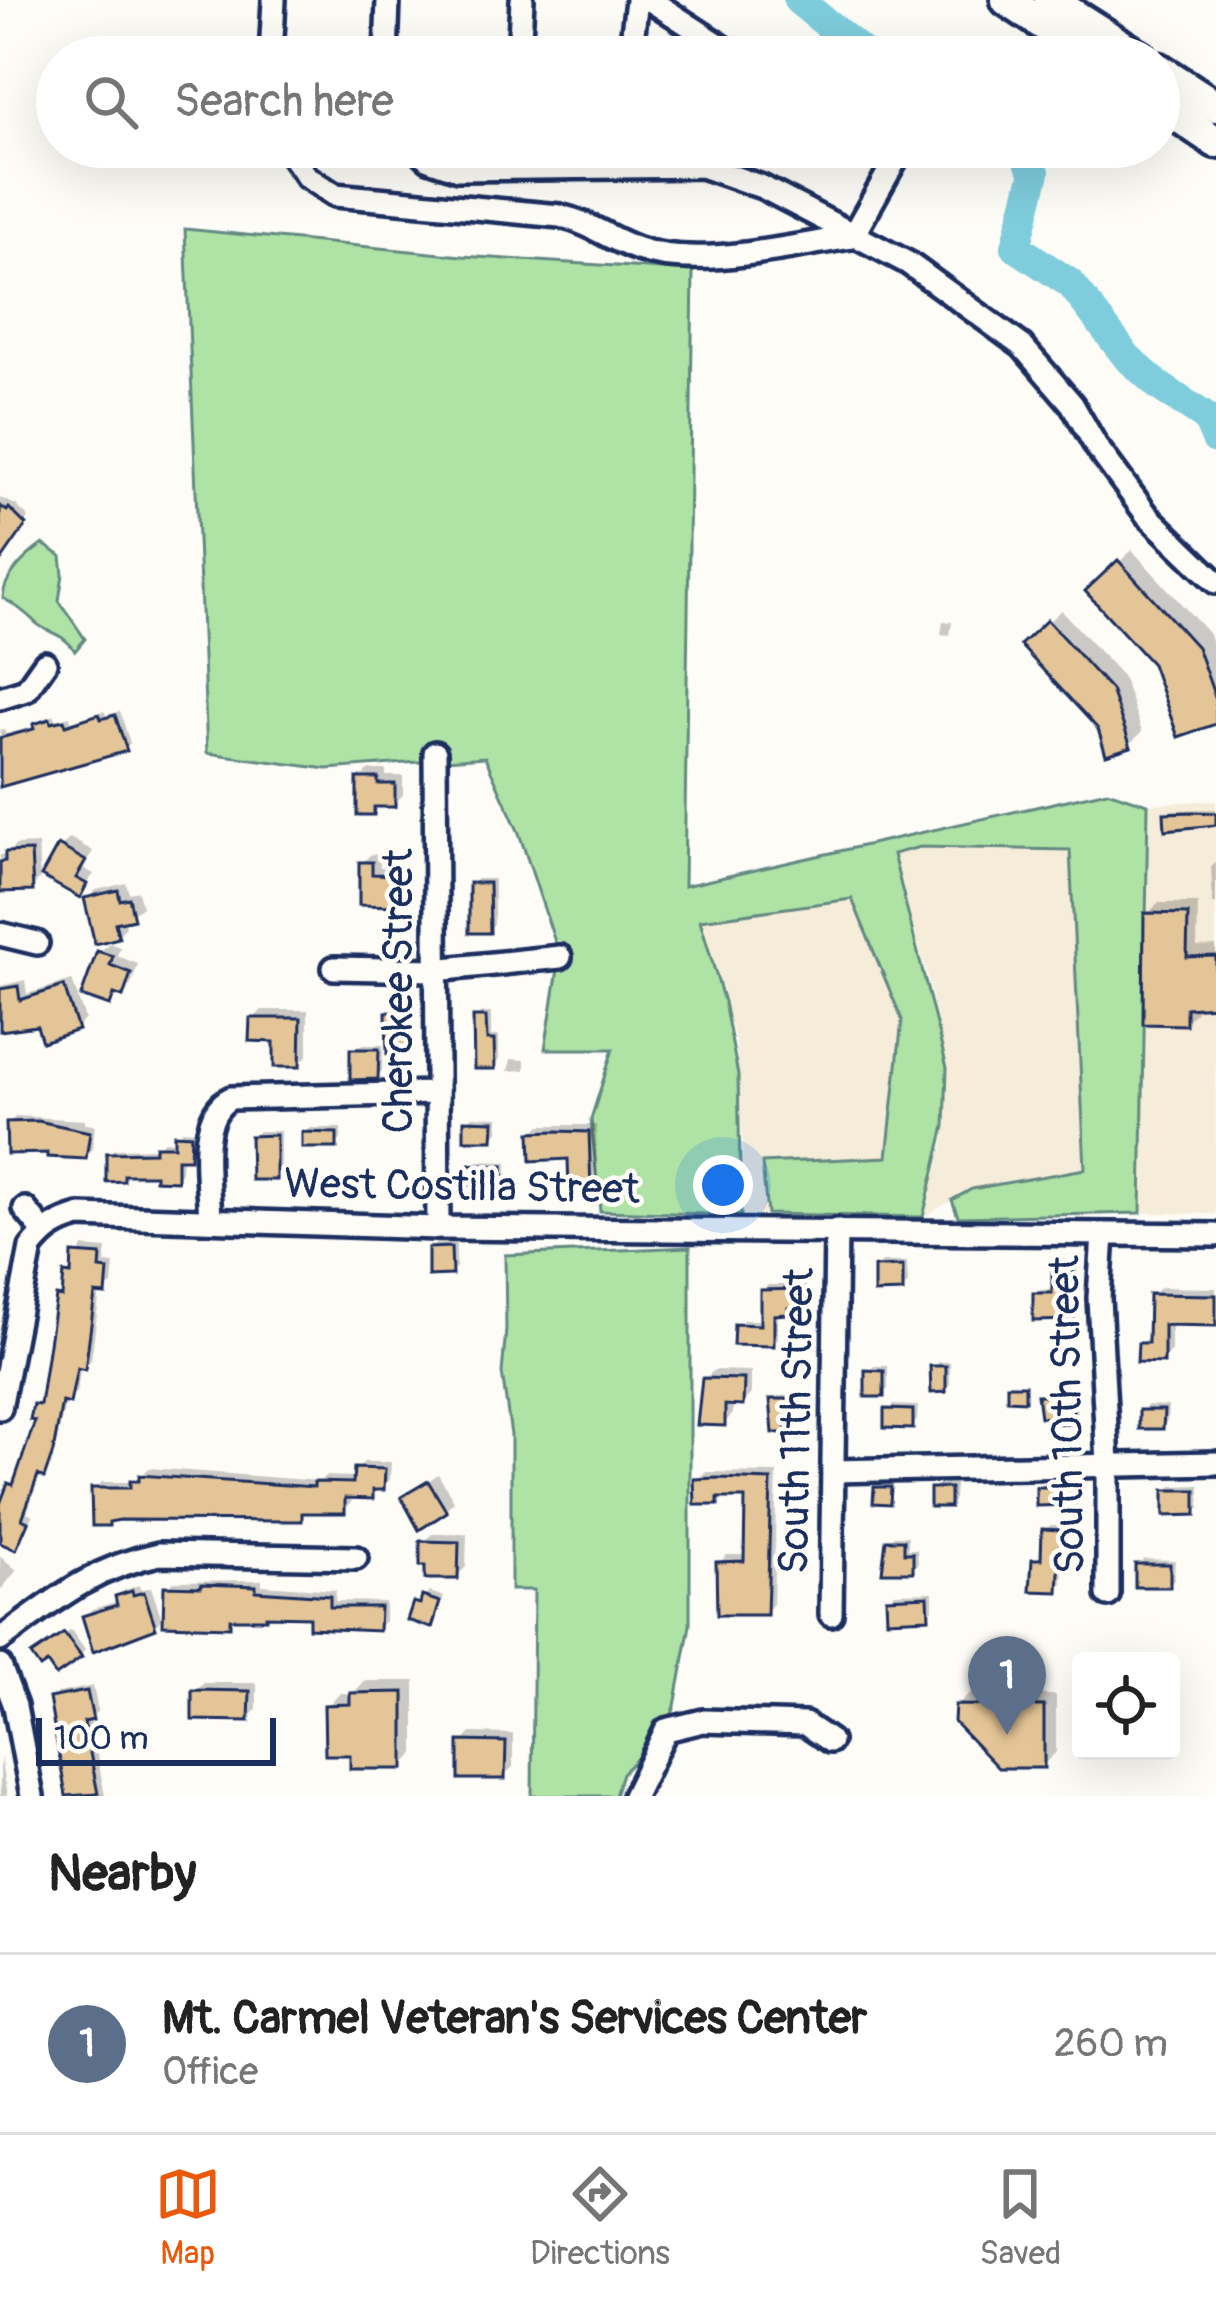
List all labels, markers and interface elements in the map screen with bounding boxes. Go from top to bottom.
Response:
search box [36,36,1180,168]
icon: search [78,69,144,135]
text: Search here [174,74,394,130]
street label: Cherokee Street [373,848,425,1133]
your location [693,1155,753,1215]
street label: West Costilla Street [284,1158,640,1216]
street label: South 10th Street [1039,1255,1097,1575]
street label: South 11th Street [768,1267,826,1575]
pin: 1 [968,1636,1046,1735]
map controls [1072,1652,1180,1760]
button: locate [1072,1652,1180,1760]
scale bar [36,1712,276,1765]
text: 100 m [54,1718,148,1759]
text: Nearby [48,1842,196,1906]
text: Mt. Carmel Veteran's Services Center [162,1991,867,2047]
text: 1 [79,2019,95,2068]
text: 260 m [1054,2019,1168,2068]
text: Office [162,2047,258,2096]
tab: Map [155,2161,221,2274]
tab: Directions [530,2161,670,2274]
tab: Saved [979,2161,1061,2274]

